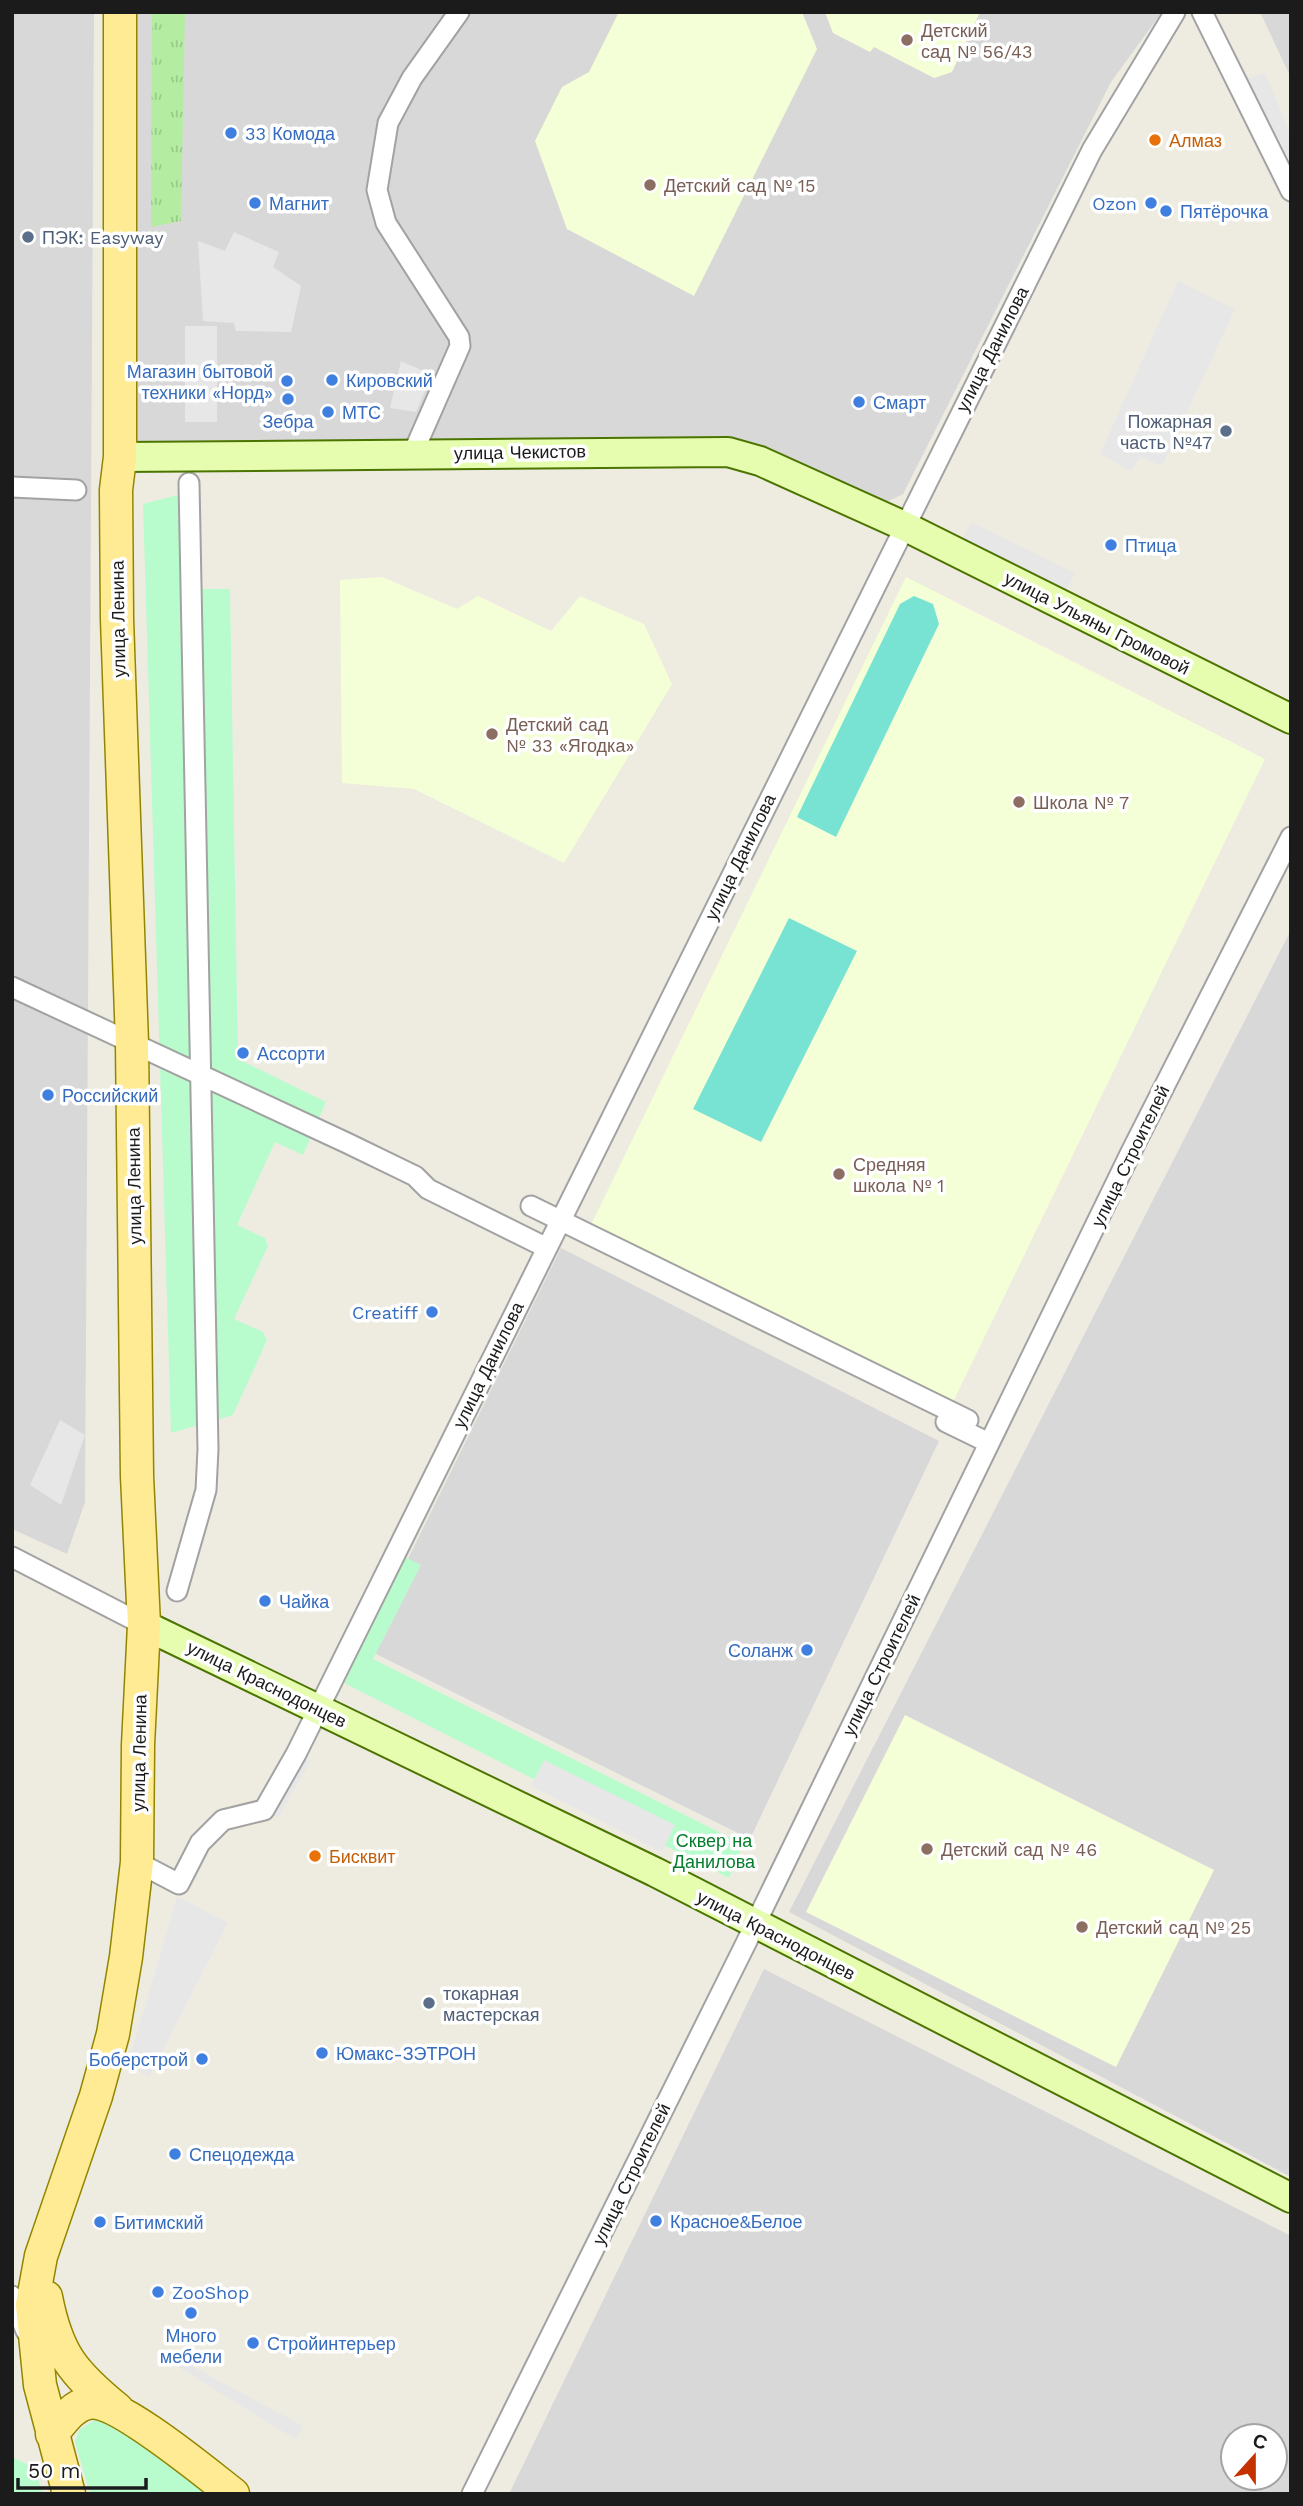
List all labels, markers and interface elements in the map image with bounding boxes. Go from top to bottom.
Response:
place label: Детский сад № 56/43 [921,20,1033,62]
marker: Детский сад № 56/43 [899,32,915,48]
place label: 33 Комода [245,123,336,144]
marker: 33 Комода [223,125,239,141]
place label: Алмаз [1169,130,1222,151]
marker: Алмаз [1147,132,1163,148]
place label: Детский сад № 15 [664,175,815,196]
marker: Детский сад № 15 [642,177,658,193]
place label: Магнит [269,193,329,214]
place label: Ozon [1092,193,1137,214]
marker: Магнит [247,195,263,211]
marker: Ozon [1143,195,1159,211]
place label: Пятёрочка [1180,201,1269,222]
marker: Пятёрочка [1158,203,1174,219]
place label: ПЭК: Easyway [42,227,164,248]
marker: ПЭК: Easyway [20,229,36,245]
street label: улица Данилова [951,282,1033,415]
place label: Магазин бытовой техники «Норд» [127,361,273,403]
place label: Кировский [346,370,433,391]
marker: Кировский [324,372,340,388]
marker: Магазин бытовой техники «Норд» [279,373,295,389]
marker: Зебра [280,391,296,407]
place label: Смарт [873,392,926,413]
marker: Смарт [851,394,867,410]
place label: МТС [342,402,381,423]
marker: МТС [320,404,336,420]
place label: Зебра [262,411,314,432]
place label: Пожарная часть №47 [1120,411,1212,453]
marker: Пожарная часть №47 [1218,423,1234,439]
street label: улица Чекистов [454,440,586,464]
place label: Птица [1125,535,1178,556]
marker: Птица [1103,537,1119,553]
street label: улица Ленина [106,559,130,678]
street label: улица Ульяны Громовой [1001,567,1193,679]
place label: Детский сад № 33 «Ягодка» [506,714,634,756]
marker: Детский сад № 33 «Ягодка» [484,726,500,742]
street label: улица Данилова [700,790,780,924]
place label: Школа № 7 [1033,792,1129,813]
marker: Школа № 7 [1011,794,1027,810]
place label: Ассорти [257,1043,325,1064]
marker: Ассорти [235,1045,251,1061]
street label: улица Строителей [1087,1082,1173,1230]
place label: Российский [62,1085,158,1106]
marker: Российский [40,1087,56,1103]
street label: улица Ленина [122,1126,146,1245]
place label: Средняя школа № 1 [853,1154,944,1196]
marker: Средняя школа № 1 [831,1166,847,1182]
street label: улица Данилова [448,1298,528,1432]
place label: Creatiff [352,1302,418,1323]
marker: Creatiff [424,1304,440,1320]
place label: Чайка [279,1591,330,1612]
street label: улица Строителей [838,1591,924,1739]
marker: Чайка [257,1593,273,1609]
street label: улица Краснодонцев [184,1636,350,1732]
place label: Соланж [728,1640,793,1661]
marker: Соланж [799,1642,815,1658]
street label: улица Ленина [127,1693,151,1812]
park label: Сквер на Данилова [673,1830,756,1872]
place label: Детский сад № 46 [941,1839,1097,1860]
marker: Детский сад № 46 [919,1841,935,1857]
place label: Бисквит [329,1846,396,1867]
marker: Бисквит [307,1848,323,1864]
street label: улица Краснодонцев [693,1886,859,1984]
place label: Детский сад № 25 [1096,1917,1251,1938]
marker: Детский сад № 25 [1074,1919,1090,1935]
place label: токарная мастерская [443,1983,539,2025]
marker: токарная мастерская [421,1995,437,2011]
place label: Юмакс-ЗЭТРОН [336,2043,476,2064]
marker: Юмакс-ЗЭТРОН [314,2045,330,2061]
place label: Боберстрой [89,2049,188,2070]
marker: Боберстрой [194,2051,210,2067]
street label: улица Строителей [588,2100,674,2248]
place label: Спецодежда [189,2144,295,2165]
marker: Спецодежда [167,2146,183,2162]
place label: Красное&Белое [670,2211,803,2232]
place label: Битимский [114,2212,204,2233]
marker: Красное&Белое [648,2213,664,2229]
marker: Битимский [92,2214,108,2230]
place label: ZooShop [172,2282,249,2303]
marker: ZooShop [150,2284,166,2300]
marker: Много мебели [183,2305,199,2321]
place label: Много мебели [160,2325,222,2367]
place label: Стройинтерьер [267,2333,396,2354]
marker: Стройинтерьер [245,2335,261,2351]
north arrow [1219,2422,1289,2492]
text: С [1249,2428,1271,2455]
scale bar [18,2446,145,2490]
text: 50 m [28,2458,80,2483]

